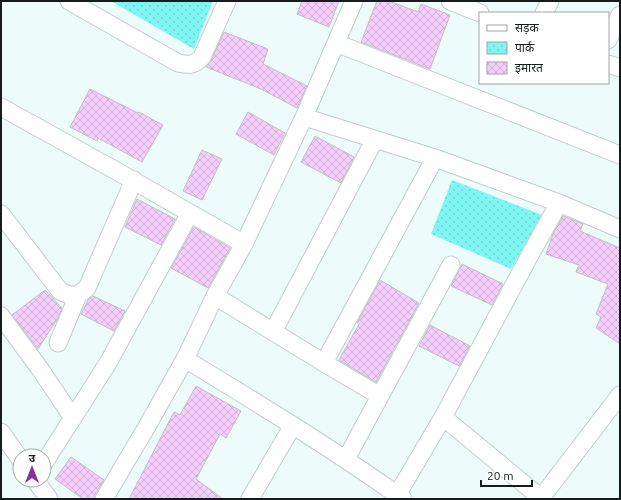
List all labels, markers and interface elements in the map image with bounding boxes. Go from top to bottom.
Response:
legend [479,12,609,84]
text: सड़क [515,21,540,35]
text: पार्क [515,41,535,54]
text: इमारत [515,61,544,75]
north arrow [12,448,52,488]
text: उ [29,452,36,464]
scale bar [481,462,532,488]
text: 20 m [487,469,514,482]

